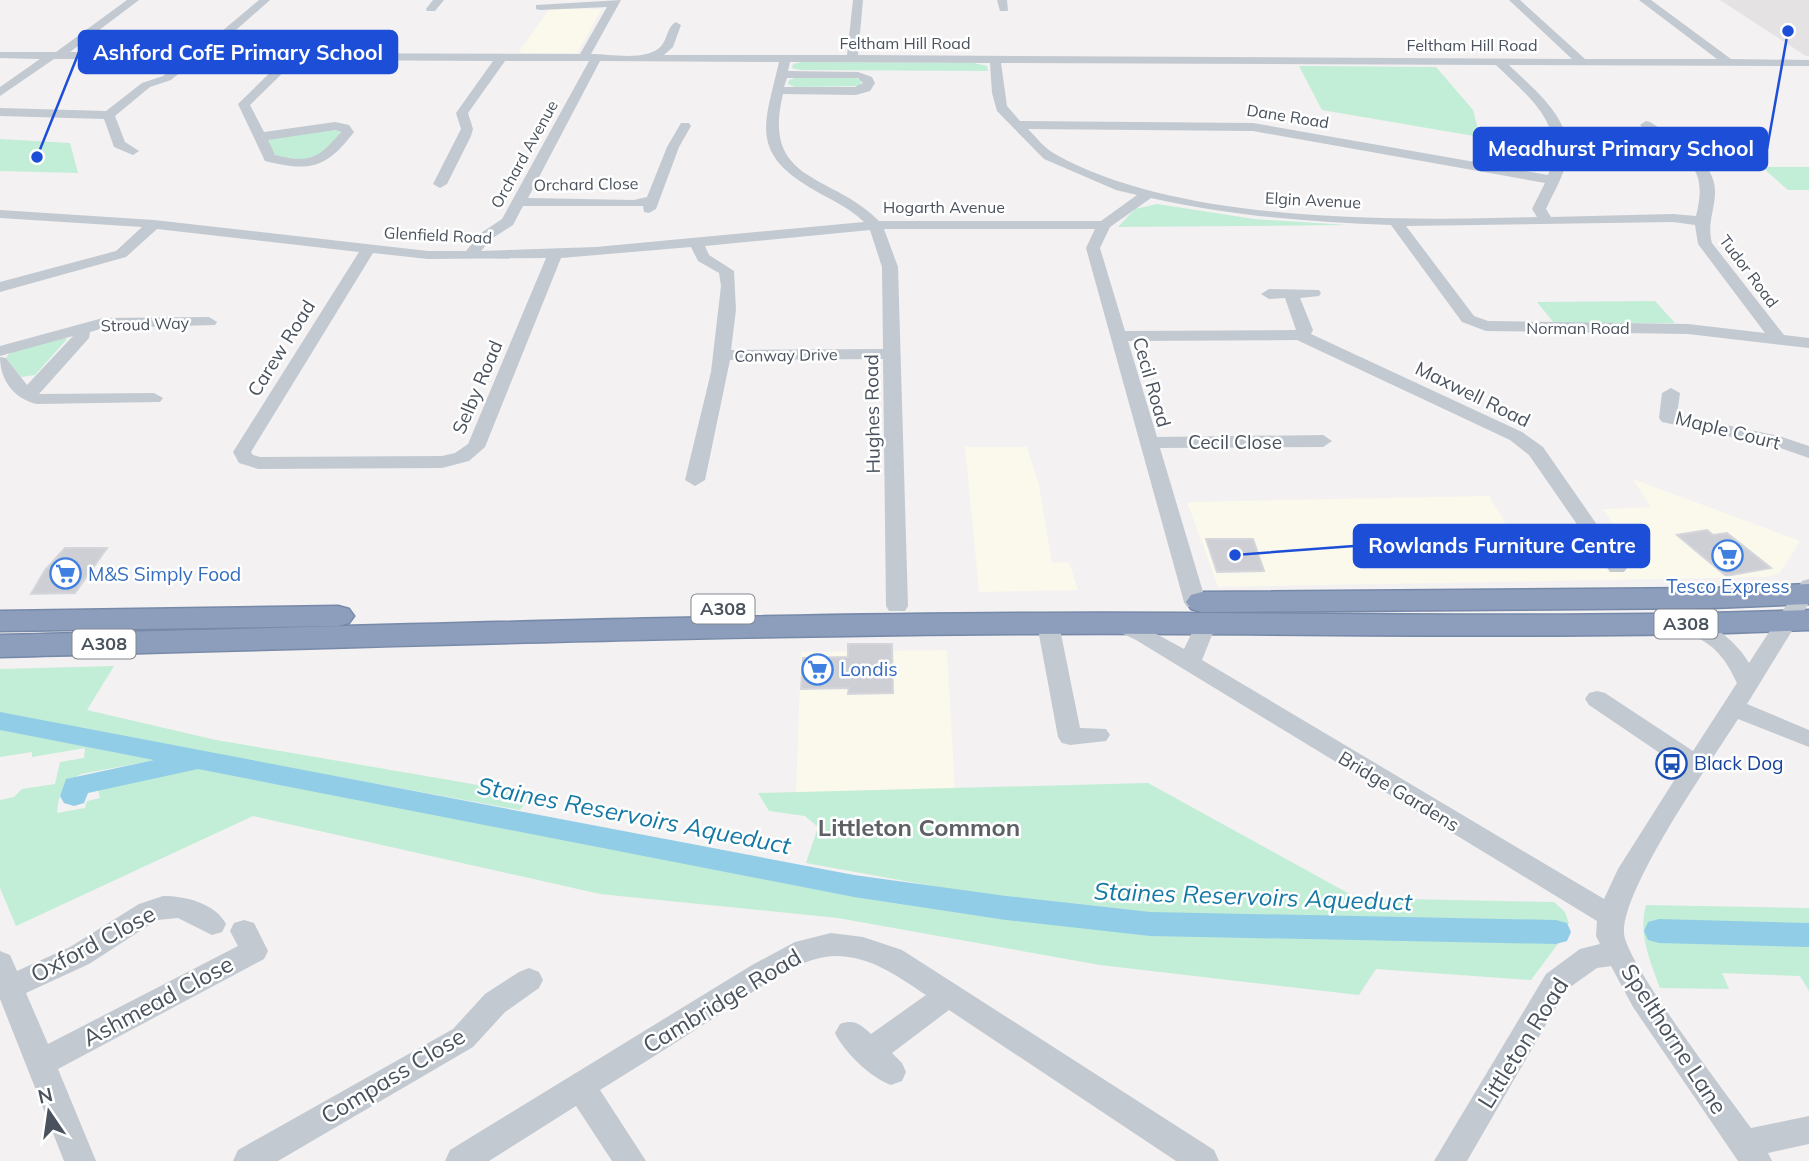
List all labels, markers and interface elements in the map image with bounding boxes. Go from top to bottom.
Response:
callout: Ashford CofE Primary School [79,31,397,73]
street label: Feltham Hill Road [839,33,971,53]
street label: Feltham Hill Road [1406,35,1538,55]
text: Ashford CofE Primary School [93,39,383,65]
street label: Orchard Avenue [486,97,562,211]
street label: Dane Road [1245,100,1331,132]
callout: Meadhurst Primary School [1474,128,1767,170]
text: Meadhurst Primary School [1488,135,1754,161]
street label: Orchard Close [533,173,639,195]
street label: Elgin Avenue [1265,188,1361,212]
street label: Hogarth Avenue [883,197,1005,217]
street label: Glenfield Road [383,222,493,248]
street label: Tudor Road [1715,231,1783,311]
street label: Carew Road [242,295,320,401]
street label: Stroud Way [101,312,190,336]
street label: Norman Road [1526,318,1630,338]
street label: Cecil Road [1128,334,1176,430]
street label: Selby Road [446,336,508,438]
street label: Conway Drive [734,344,838,366]
street label: Hughes Road [859,354,885,474]
street label: Maxwell Road [1412,356,1534,432]
street label: Maple Court [1673,405,1783,455]
street label: Cecil Close [1188,430,1282,454]
callout: Rowlands Furniture Centre [1354,525,1649,567]
text: Rowlands Furniture Centre [1368,532,1636,558]
supermarket icon: Tesco Express [1711,538,1745,572]
supermarket icon: M&S Simply Food [48,557,82,591]
place label: M&S Simply Food [88,562,241,586]
place label: Tesco Express [1666,574,1790,598]
road number: A308 [692,594,754,624]
road number: A308 [1654,610,1718,638]
road number: A308 [72,630,136,658]
supermarket icon: Londis [800,652,834,686]
place label: Londis [840,657,898,681]
street label: Bridge Gardens [1334,745,1464,837]
bus stop icon: Black Dog [1654,746,1688,780]
place label: Black Dog [1694,751,1784,775]
water label: Staines Reservoirs Aqueduct [475,770,794,860]
district label: Littleton Common [818,812,1020,842]
water label: Staines Reservoirs Aqueduct [1093,875,1413,917]
street label: Oxford Close [26,899,160,989]
street label: Cambridge Road [637,942,806,1059]
street label: Ashmead Close [78,949,238,1052]
street label: Spelthorne Lane [1615,958,1734,1119]
street label: Littleton Road [1471,972,1574,1113]
street label: Compass Close [315,1021,470,1130]
north arrow [14,1077,84,1147]
text: N [35,1082,55,1109]

